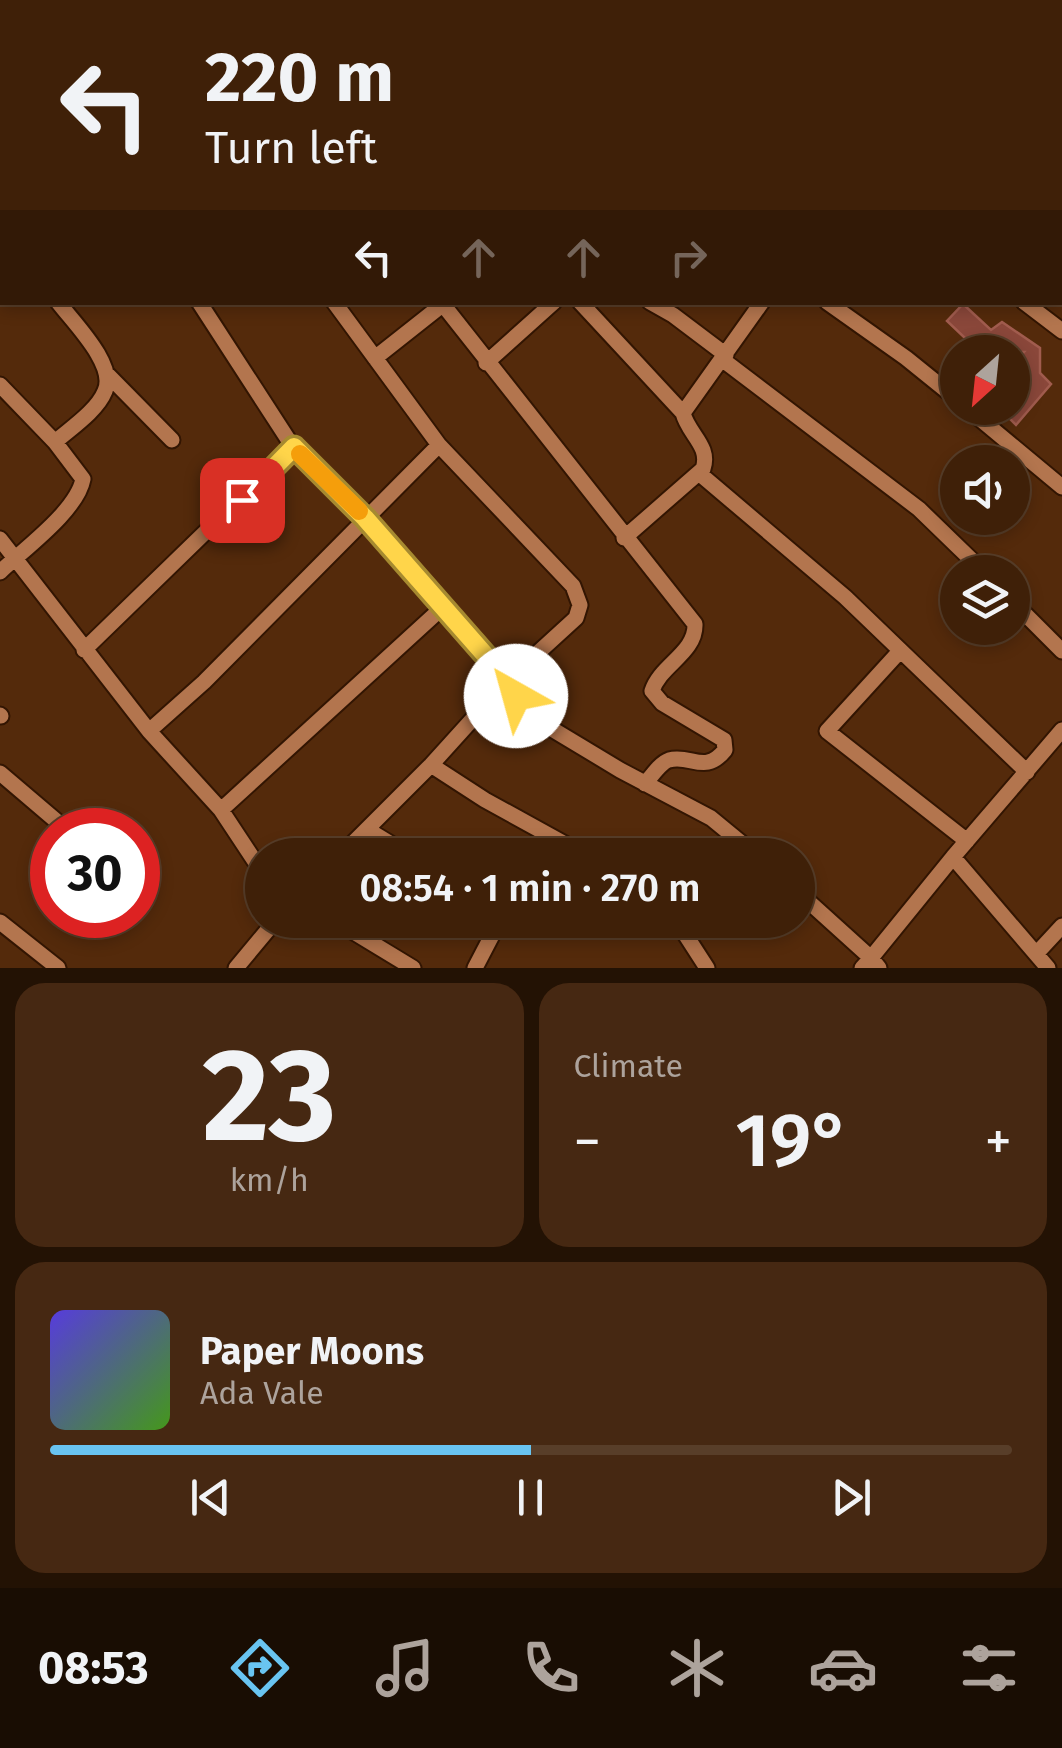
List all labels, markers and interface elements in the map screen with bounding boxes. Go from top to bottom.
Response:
text: 220 m [205,36,394,120]
icon: left [40,40,170,170]
text: Turn left [205,121,377,175]
icon: left [346,230,401,285]
icon: ahead [451,230,506,285]
icon: ahead [556,230,611,285]
icon: right [661,230,716,285]
north arrow [940,335,1030,425]
map controls [940,335,1030,645]
button: sound [940,445,1030,535]
pin [200,458,285,543]
icon: arrive [215,473,270,528]
button: layers [940,555,1030,645]
position arrow [464,644,568,748]
speed limit sign: 30 [30,808,160,938]
text: 08:54 · 1 min · 270 m [360,865,700,911]
text: 23 [202,1018,336,1174]
text: Climate [574,1047,683,1085]
text: 19° [735,1096,850,1186]
text: − [574,1109,601,1175]
text: + [985,1109,1012,1175]
text: km/h [230,1161,309,1199]
text: Paper Moons [200,1328,424,1374]
text: Ada Vale [200,1374,324,1412]
icon: previous [183,1470,238,1525]
icon: pause [503,1470,558,1525]
icon: next [824,1470,879,1525]
icon: directions [225,1633,295,1703]
icon: music [370,1633,440,1703]
icon: phone [516,1633,586,1703]
icon: climate [662,1633,732,1703]
icon: car [808,1633,878,1703]
icon: filters [954,1633,1024,1703]
text: 08:53 [38,1641,149,1695]

